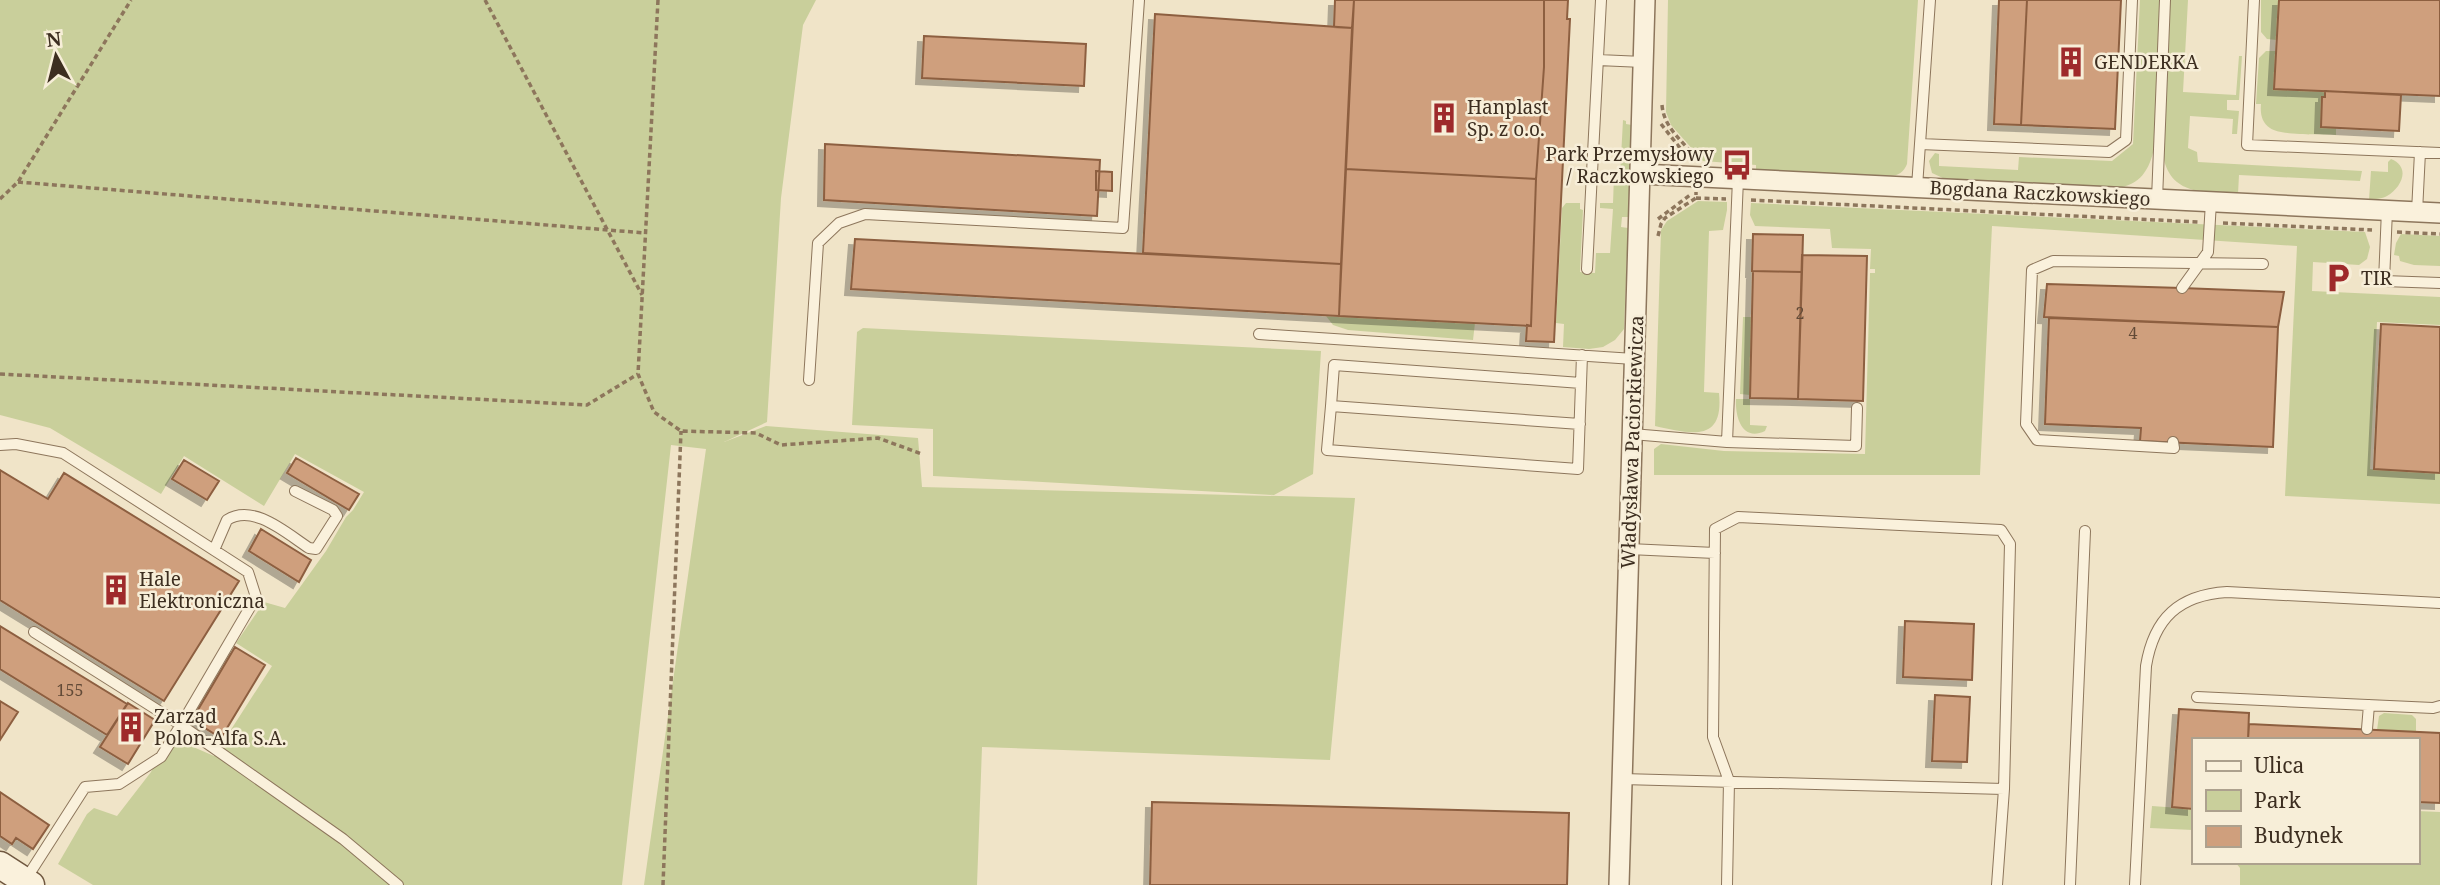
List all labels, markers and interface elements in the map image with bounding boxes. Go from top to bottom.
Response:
north arrow [21,21,91,91]
text: N [45,25,63,53]
building icon: GENDERKA [2054,45,2088,79]
place label: GENDERKA [2094,49,2199,75]
place label: Hanplast Sp. z o.o. [1467,94,1549,142]
building icon: Hanplast Sp. z o.o. [1427,101,1461,135]
place label: Park Przemysłowy / Raczkowskiego [1545,141,1714,189]
bus stop icon: Park Przemysłowy / Raczkowskiego [1720,148,1754,182]
street label: Bogdana Raczkowskiego [1929,174,2151,212]
parking icon: TIR [2321,261,2355,295]
place label: TIR [2361,265,2393,291]
house number: 2 [1796,302,1804,324]
street label: Władysława Paciorkiewicza [1615,315,1649,569]
house number: 4 [2129,322,2138,344]
place label: Hale Elektroniczna [139,566,265,614]
building icon: Hale Elektroniczna [99,573,133,607]
house number: 155 [57,679,83,701]
place label: Zarząd Polon-Alfa S.A. [154,703,287,751]
building icon: Zarząd Polon-Alfa S.A. [114,710,148,744]
legend [2192,738,2419,864]
text: Ulica [2254,751,2304,779]
text: Park [2254,786,2301,814]
text: Budynek [2254,821,2344,849]

